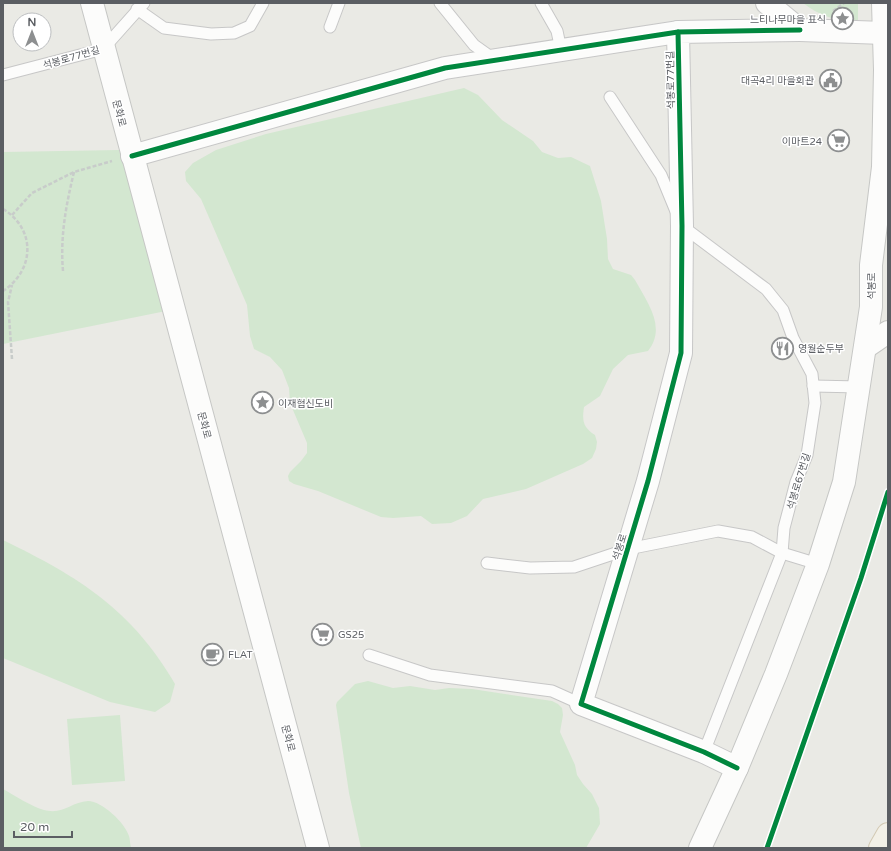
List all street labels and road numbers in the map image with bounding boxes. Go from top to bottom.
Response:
street label: 석봉로77번길 [41,44,101,72]
street label: 석봉로77번길 [664,51,678,109]
street label: 문화로 [110,98,128,128]
street label: 석봉로 [866,272,878,300]
street label: 문화로 [195,410,213,440]
street label: 석봉로67번길 [785,452,813,511]
street label: 석봉로 [610,532,630,562]
street label: 문화로 [279,723,297,753]

